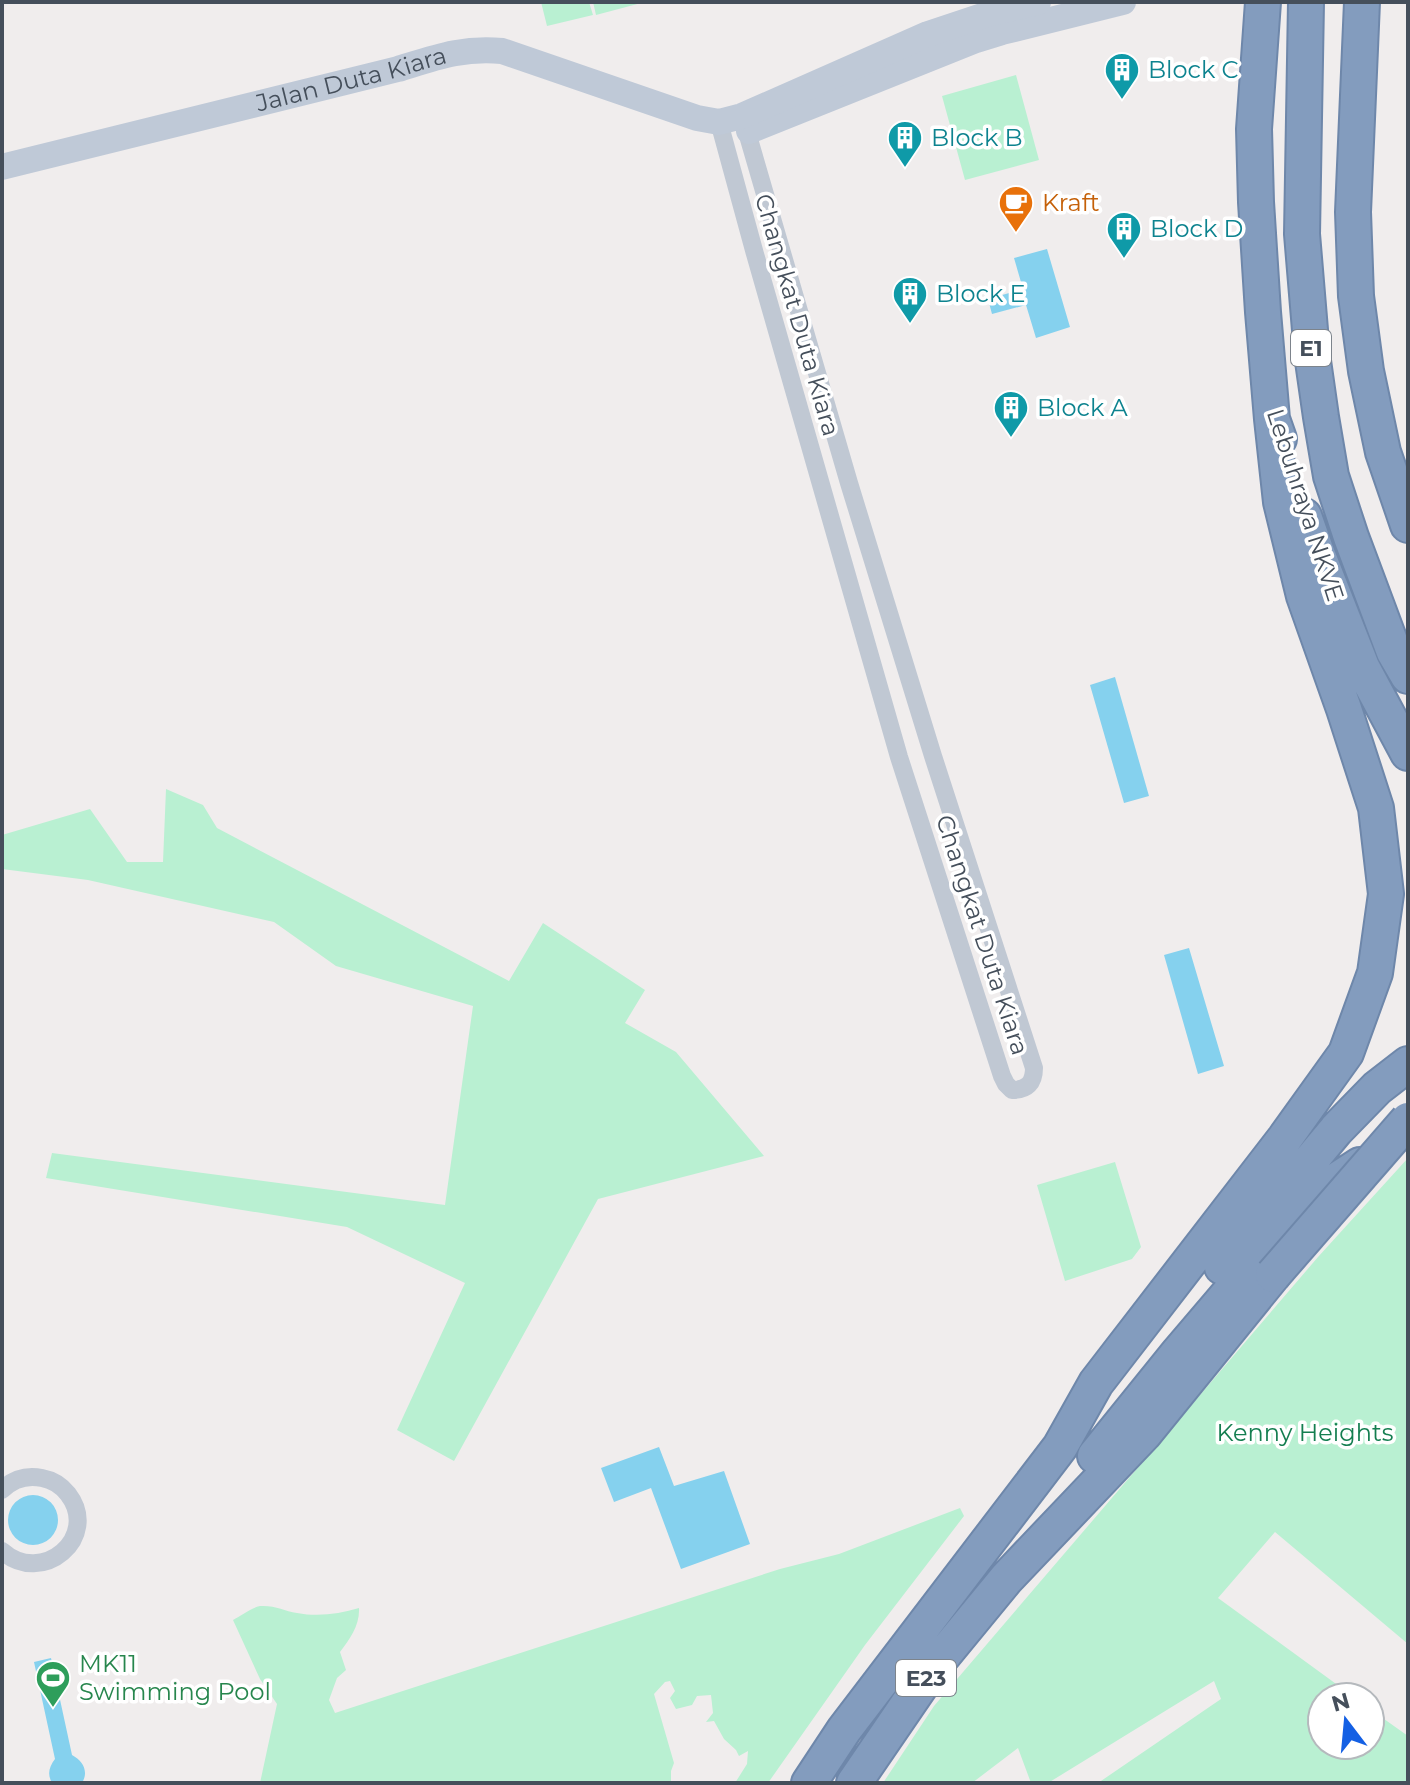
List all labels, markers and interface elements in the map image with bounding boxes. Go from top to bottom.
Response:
street label: Jalan Duta Kiara [252,40,449,118]
building icon: Block C [1103,51,1141,101]
place label: Block C [1148,55,1239,84]
building icon: Block B [886,119,924,169]
place label: Block B [931,123,1023,152]
cafe icon: Kraft [997,184,1035,234]
place label: Kraft [1042,188,1100,217]
street label: Changkat Duta Kiara [749,190,846,439]
building icon: Block D [1105,210,1143,260]
place label: Block D [1150,214,1243,243]
building icon: Block E [891,275,929,325]
place label: Block E [936,279,1026,308]
road number: E1 [1291,330,1331,366]
building icon: Block A [992,389,1030,439]
place label: Block A [1037,393,1129,422]
street label: Lebuhraya NKVE [1261,405,1350,605]
street label: Changkat Duta Kiara [930,811,1035,1058]
park label: Kenny Heights [1217,1418,1393,1447]
place label: MK11 Swimming Pool [79,1649,271,1706]
sports icon: MK11 Swimming Pool [34,1659,72,1709]
road number: E23 [896,1660,956,1696]
north arrow [1306,1681,1386,1761]
text: N [1328,1687,1353,1718]

